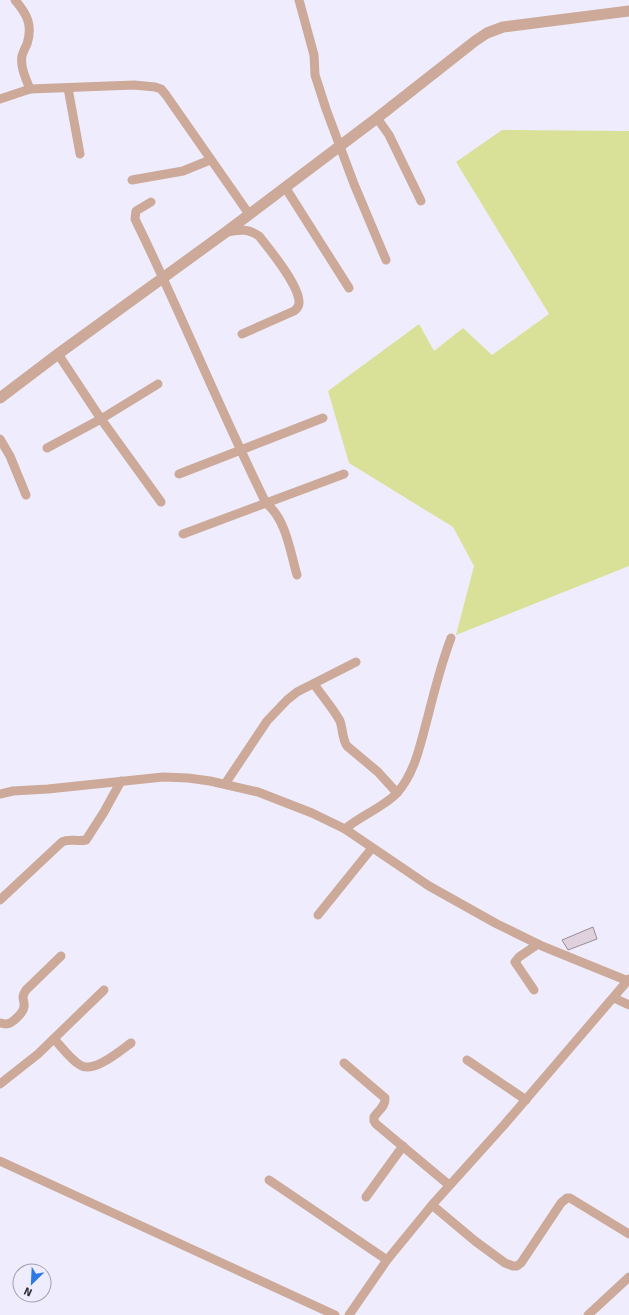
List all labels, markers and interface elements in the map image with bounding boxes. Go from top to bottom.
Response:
north arrow [12,1263,52,1303]
text: N [22,1284,34,1299]

